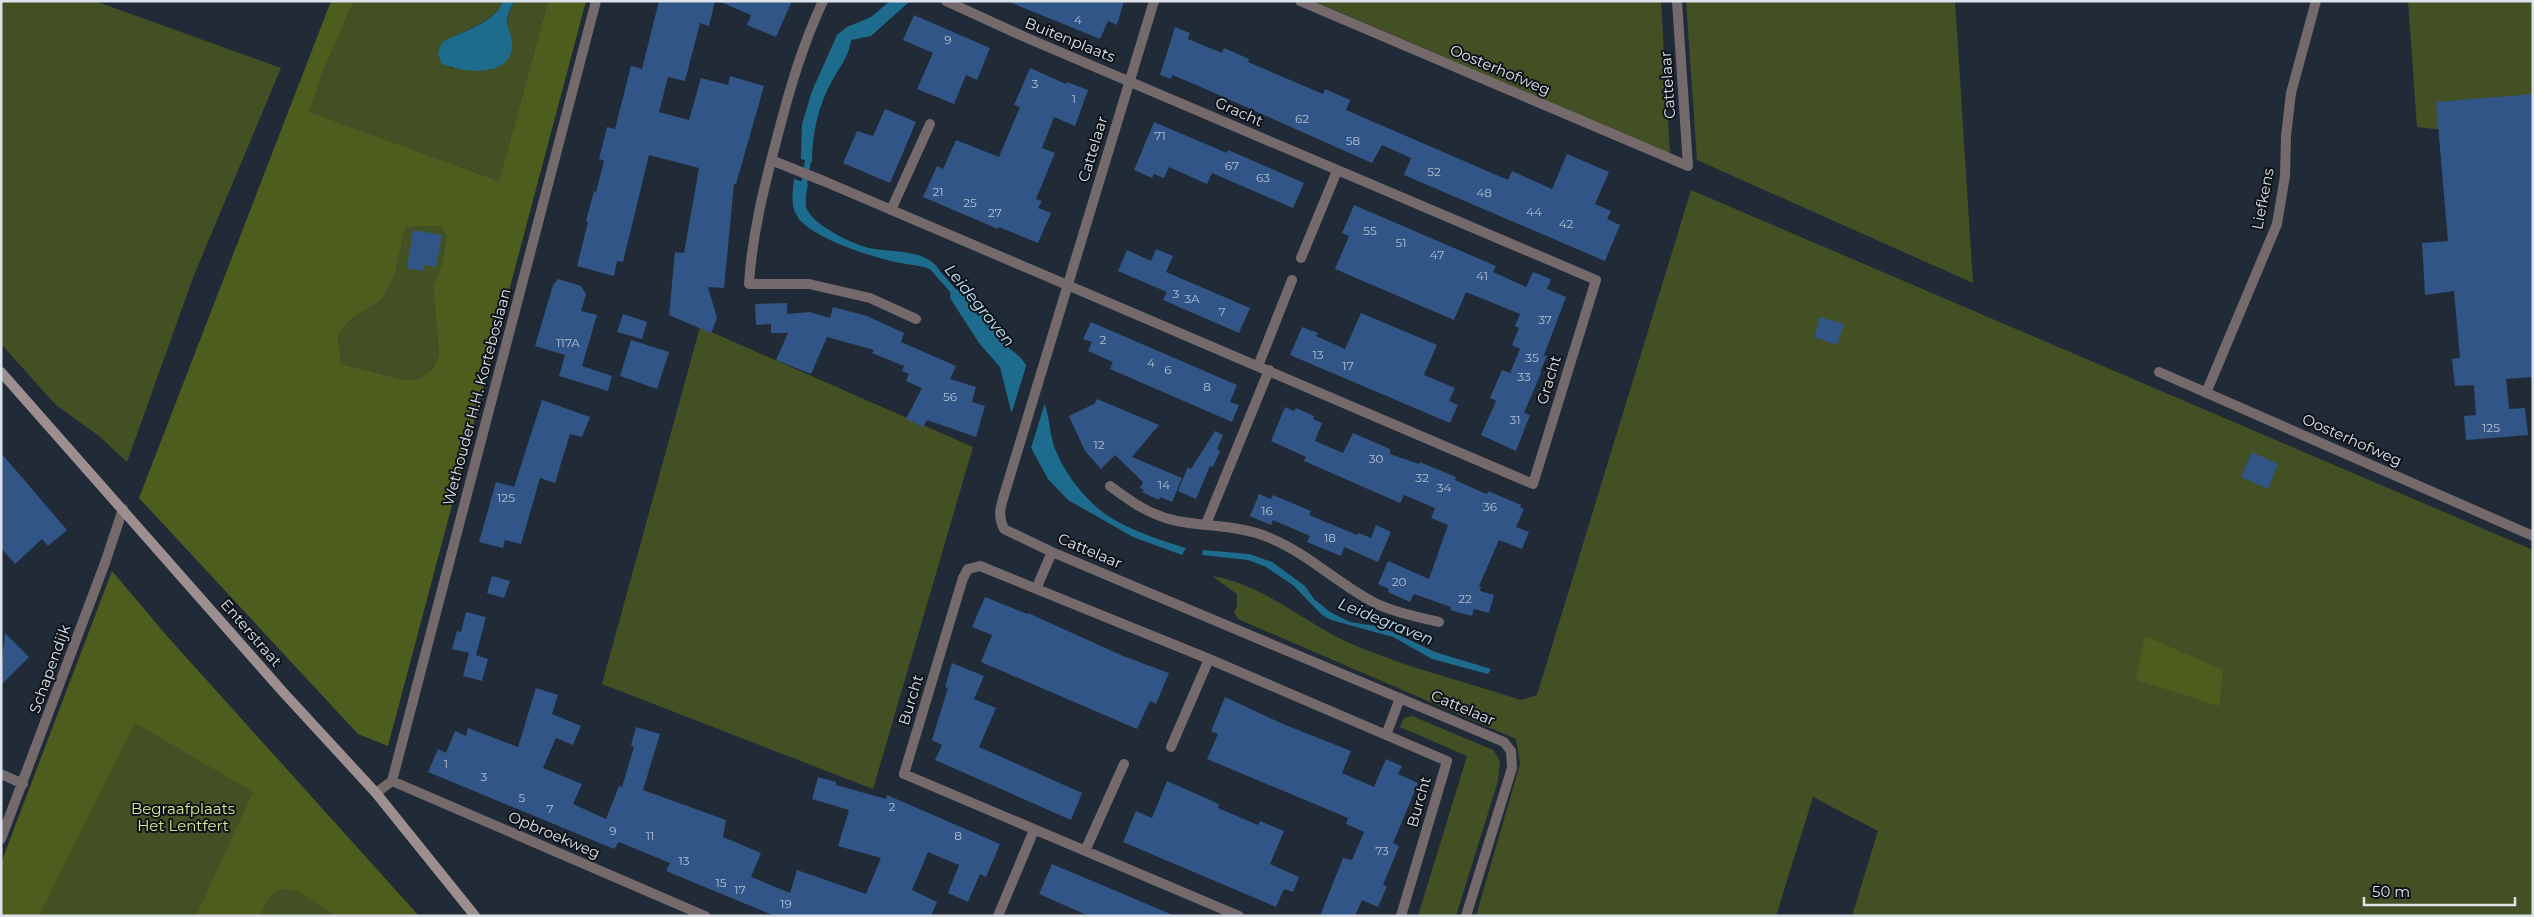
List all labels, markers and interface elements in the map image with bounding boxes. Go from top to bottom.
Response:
house number: 4 [1074,12,1082,27]
street label: Buitenplaats [1022,13,1118,66]
house number: 9 [944,32,952,47]
street label: Oosterhofweg [1447,40,1553,99]
street label: Cattelaar [1656,51,1679,120]
house number: 3 [1032,76,1039,91]
house number: 1 [1072,91,1076,106]
street label: Gracht [1212,93,1266,130]
house number: 62 [1295,111,1309,126]
street label: Cattelaar [1074,114,1112,184]
house number: 71 [1154,128,1166,143]
house number: 58 [1346,133,1361,148]
house number: 67 [1225,158,1239,173]
house number: 52 [1427,164,1441,179]
street label: Liefkens [2247,167,2278,231]
house number: 63 [1256,170,1270,185]
house number: 21 [932,184,944,199]
house number: 48 [1476,185,1492,200]
house number: 25 [963,195,977,210]
house number: 44 [1526,204,1542,219]
house number: 27 [988,205,1002,220]
house number: 42 [1559,216,1574,231]
house number: 55 [1363,223,1377,238]
house number: 51 [1395,235,1407,250]
house number: 47 [1430,247,1444,262]
water label: Leidegraven [941,260,1019,350]
house number: 41 [1476,268,1488,283]
street label: Wethouder H.H. Korteboslaan [438,286,515,508]
house number: 3 [1173,286,1180,301]
house number: 3A [1184,291,1200,306]
house number: 7 [1218,304,1226,319]
house number: 37 [1538,312,1552,327]
house number: 2 [1100,332,1107,347]
house number: 117A [556,335,580,350]
house number: 13 [1312,347,1324,362]
house number: 35 [1525,350,1539,365]
street label: Gracht [1532,353,1565,407]
house number: 4 [1147,355,1155,370]
house number: 17 [1342,358,1354,373]
house number: 6 [1164,362,1172,377]
house number: 33 [1517,369,1531,384]
house number: 8 [1203,379,1211,394]
house number: 56 [943,389,957,404]
street label: Oosterhofweg [2299,409,2405,470]
house number: 31 [1509,412,1521,427]
house number: 125 [2482,420,2500,435]
house number: 12 [1093,437,1105,452]
house number: 30 [1369,451,1383,466]
house number: 32 [1415,470,1429,485]
house number: 14 [1158,477,1170,492]
house number: 34 [1437,480,1451,495]
house number: 125 [497,490,515,505]
house number: 36 [1483,499,1497,514]
house number: 16 [1261,503,1273,518]
street label: Cattelaar [1055,529,1125,573]
house number: 18 [1324,530,1336,545]
house number: 20 [1392,574,1406,589]
house number: 22 [1458,591,1472,606]
water label: Leidegraven [1336,594,1436,649]
street label: Enterstraat [217,595,286,670]
street label: Schapendijk [25,622,74,716]
street label: Burcht [894,672,927,727]
street label: Cattelaar [1428,686,1498,730]
house number: 1 [444,756,448,771]
house number: 3 [481,769,488,784]
street label: Burcht [1402,774,1435,829]
house number: 5 [519,790,526,805]
park label: Begraafplaats Het Lentfert [131,799,235,835]
house number: 2 [889,799,896,814]
house number: 7 [546,801,554,816]
street label: Opbroekweg [505,807,603,862]
house number: 9 [609,823,617,838]
house number: 11 [646,828,654,843]
house number: 8 [954,828,962,843]
house number: 73 [1375,843,1389,858]
house number: 13 [678,853,690,868]
scale bar [2364,874,2515,906]
house number: 15 [715,875,727,890]
house number: 17 [734,882,746,897]
text: 50 m [2372,882,2410,901]
house number: 19 [780,896,792,911]

